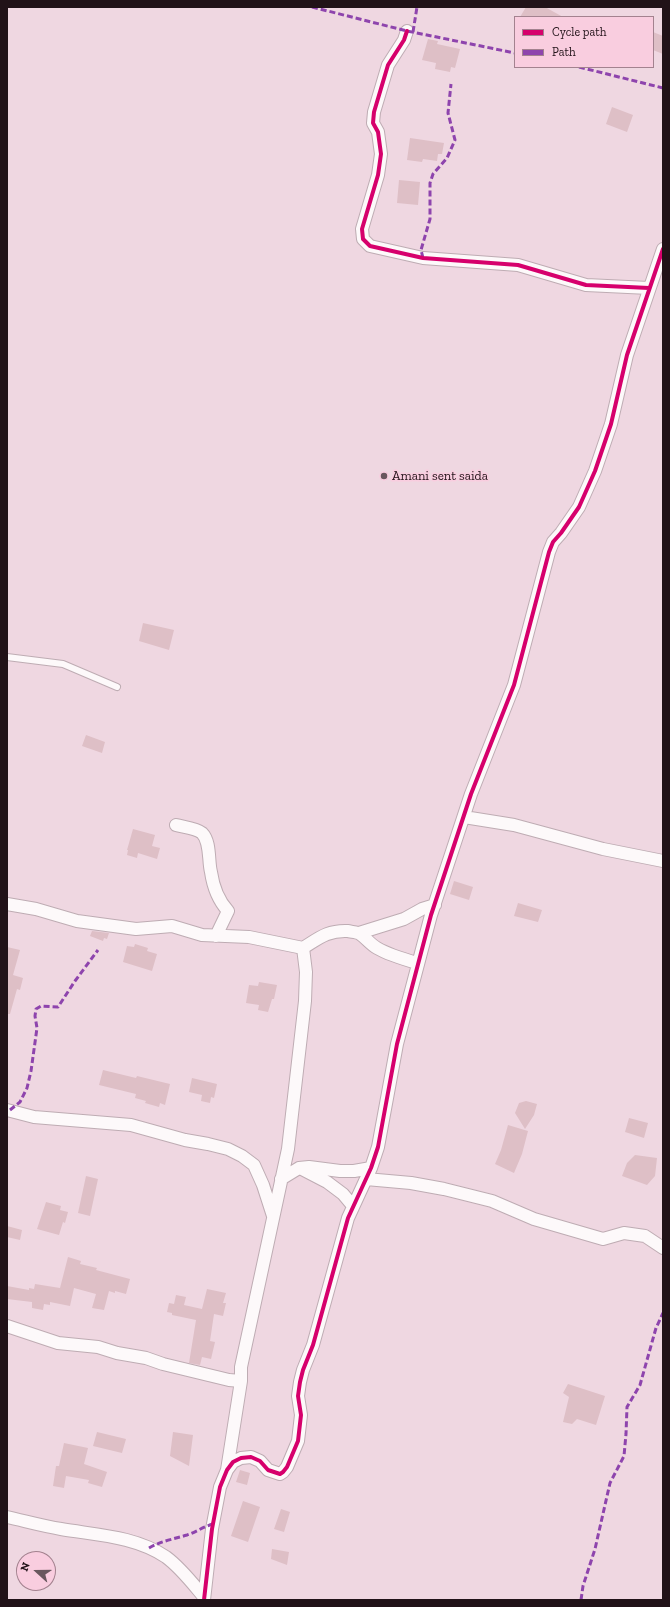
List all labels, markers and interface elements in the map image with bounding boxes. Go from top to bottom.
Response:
legend [514,16,654,68]
text: Cycle path [552,25,606,39]
text: Path [552,45,576,59]
place label: Amani sent saida [392,468,488,484]
marker: Amani sent saida [379,471,389,481]
north arrow [16,1551,56,1591]
text: N [18,1561,33,1573]

